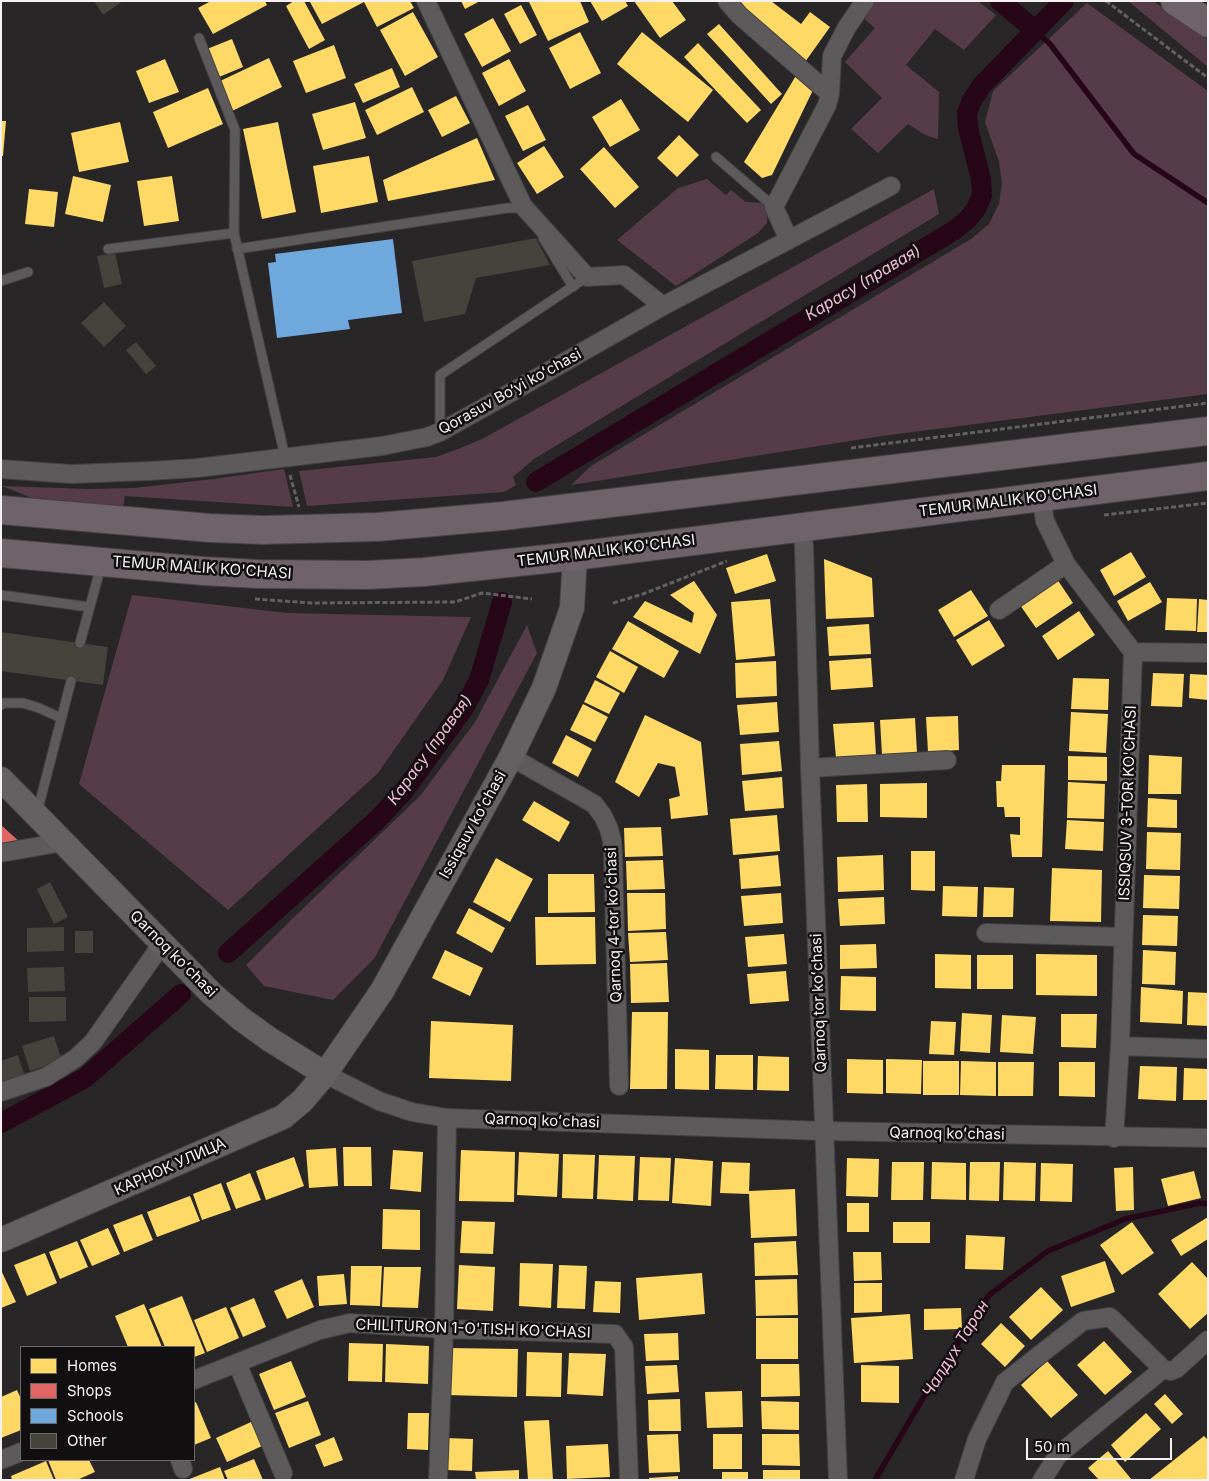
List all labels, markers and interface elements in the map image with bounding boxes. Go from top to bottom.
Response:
water label: Карасу (правая) [802,241,924,325]
street label: Qorasuv Bo‘yi koʻchasi [436,345,584,439]
street label: TEMUR MALIK KO'CHASI [918,481,1098,521]
street label: TEMUR MALIK KO'CHASI [516,531,696,571]
street label: TEMUR MALIK KO'CHASI [112,553,292,583]
water label: Карасу (правая) [384,691,476,809]
street label: ISSIQSUV 3-TOR KO'CHASI [1116,705,1140,901]
street label: Issiqsuv koʻchasi [436,768,510,882]
street label: Qarnoq 4-tor koʻchasi [602,847,626,1003]
street label: Qarnoq koʻchasi [126,907,220,1001]
street label: Qarnoq tor koʻchasi [808,933,830,1073]
street label: Qarnoq koʻchasi [484,1110,600,1132]
street label: Qarnoq koʻchasi [889,1124,1005,1144]
street label: КАРНОК УЛИЦА [112,1134,228,1200]
water label: Чалдух Тарон [919,1297,993,1401]
street label: CHILITURON 1-O'TISH KO'CHASI [355,1316,591,1342]
legend [20,1346,195,1461]
text: Homes [67,1356,117,1375]
text: Shops [67,1381,112,1400]
text: Schools [67,1406,124,1425]
scale bar [1029,1428,1175,1460]
text: Other [67,1431,107,1450]
text: 50 m [1034,1437,1070,1456]

